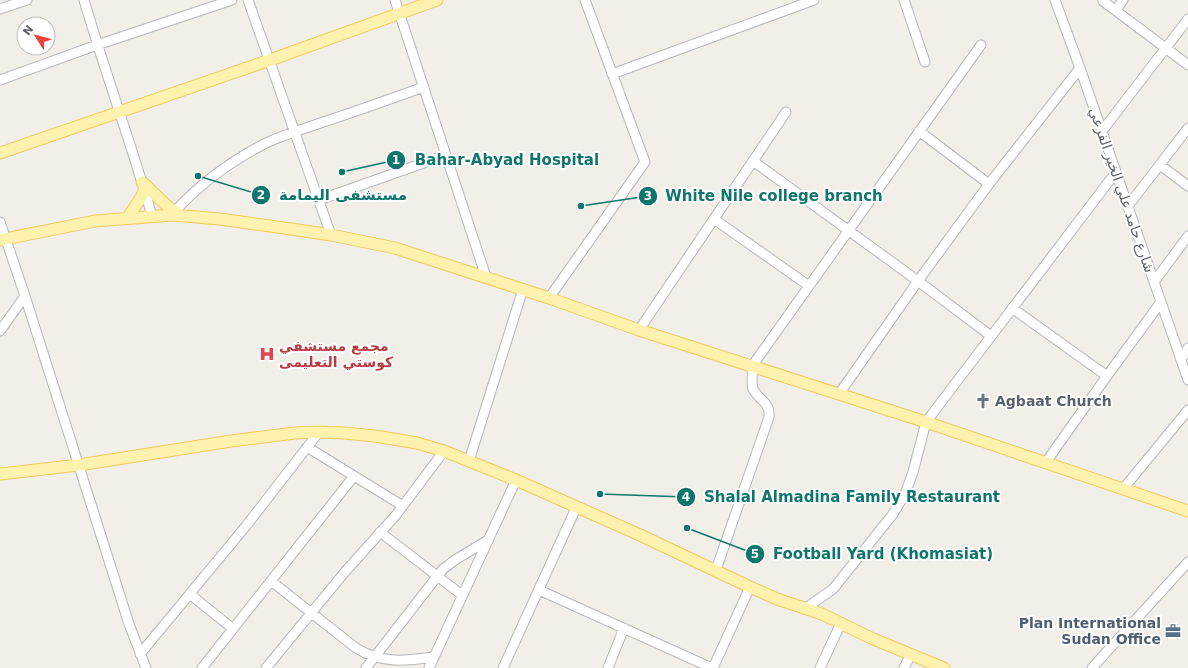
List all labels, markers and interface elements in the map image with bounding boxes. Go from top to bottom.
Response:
north arrow [16,16,56,56]
text: N [20,23,36,38]
street label: شارع حامد علي الخير الفرعي [1085,105,1158,275]
callout: Bahar-Abyad Hospital [386,146,607,173]
text: Bahar-Abyad Hospital [415,151,599,169]
text: 1 [392,153,400,167]
callout: مستشفى اليمامة [251,181,415,208]
callout: White Nile college branch [638,182,891,209]
text: مستشفى اليمامة [279,186,407,204]
text: White Nile college branch [665,187,883,205]
text: 2 [257,188,265,202]
text: 3 [644,189,652,203]
place label: مجمع مستشفي كوستي التعليمى [279,338,394,371]
hospital icon: مجمع مستشفي كوستي التعليمى [258,345,276,363]
church icon: Agbaat Church [974,392,992,410]
place label: Agbaat Church [995,393,1112,409]
callout: Shalal Almadina Family Restaurant [676,483,1008,510]
text: Shalal Almadina Family Restaurant [704,488,1000,506]
text: 4 [682,490,690,504]
callout: Football Yard (Khomasiat) [745,541,1001,568]
text: Football Yard (Khomasiat) [773,545,993,563]
text: 5 [751,547,759,561]
place label: Plan International Sudan Office [1019,615,1161,647]
office icon: Plan International Sudan Office [1164,622,1182,640]

